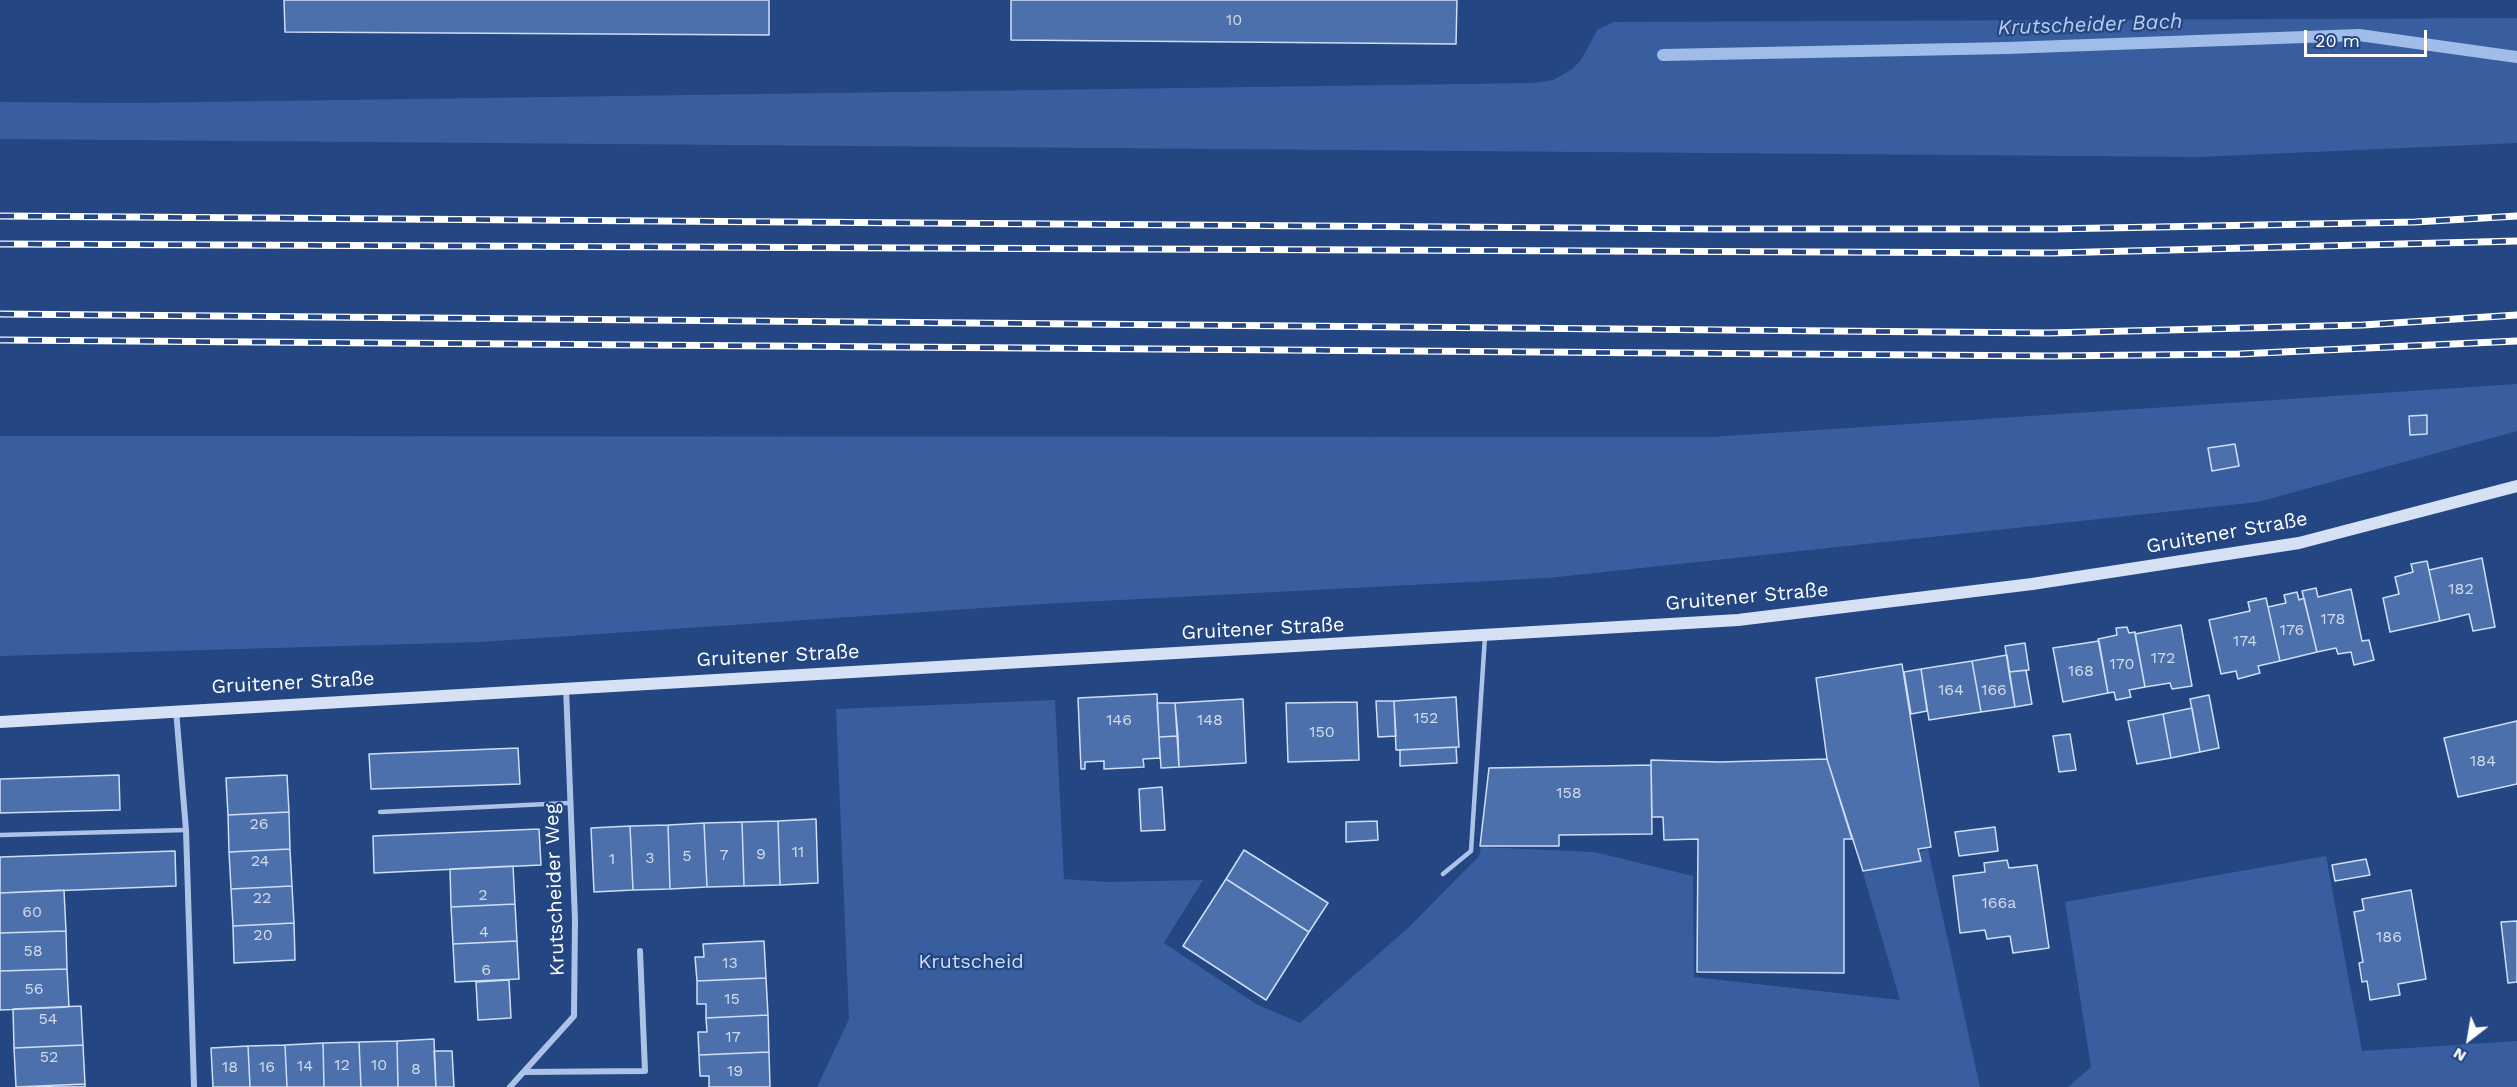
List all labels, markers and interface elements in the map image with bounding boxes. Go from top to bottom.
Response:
water label: Krutscheider Bach [1997,9,2183,41]
house number: 10 [1226,10,1242,30]
scale bar [2307,18,2430,56]
text: 20 m [2315,30,2360,51]
street label: Gruitener Straße [2144,507,2310,559]
street label: Gruitener Straße [1665,578,1829,616]
house number: 182 [2448,579,2474,599]
house number: 178 [2321,609,2345,629]
street label: Gruitener Straße [1181,613,1345,645]
house number: 176 [2280,620,2304,640]
house number: 174 [2233,631,2257,651]
street label: Gruitener Straße [696,640,860,672]
house number: 172 [2151,648,2175,668]
house number: 170 [2110,654,2134,674]
house number: 168 [2068,661,2094,681]
street label: Gruitener Straße [211,667,375,699]
house number: 164 [1938,680,1964,700]
house number: 166 [1981,680,2007,700]
house number: 152 [1414,708,1438,728]
house number: 146 [1106,710,1132,730]
house number: 148 [1197,710,1223,730]
house number: 150 [1309,722,1335,742]
house number: 184 [2470,751,2496,771]
house number: 158 [1556,783,1582,803]
street label: Krutscheider Weg [540,803,570,977]
house number: 26 [249,814,269,834]
house number: 11 [792,842,804,862]
house number: 9 [756,844,766,864]
house number: 7 [720,845,728,865]
house number: 5 [682,846,692,866]
house number: 3 [645,848,655,868]
house number: 1 [609,849,615,869]
house number: 24 [251,851,269,871]
house number: 2 [478,885,488,905]
house number: 22 [253,888,271,908]
house number: 166a [1982,893,2016,913]
house number: 60 [22,902,42,922]
house number: 4 [479,922,489,942]
house number: 20 [253,925,273,945]
house number: 186 [2376,927,2402,947]
house number: 58 [23,941,43,961]
park label: Krutscheid [918,950,1024,974]
house number: 13 [722,953,738,973]
house number: 6 [481,960,491,980]
house number: 56 [24,979,44,999]
house number: 15 [724,989,740,1009]
house number: 54 [38,1009,58,1029]
north arrow [2439,1009,2499,1069]
house number: 17 [725,1027,741,1047]
text: N [2450,1044,2469,1066]
house number: 52 [40,1047,58,1067]
house number: 12 [334,1055,350,1075]
house number: 10 [371,1055,387,1075]
house number: 14 [297,1056,313,1076]
house number: 18 [222,1057,238,1077]
house number: 16 [259,1057,275,1077]
house number: 8 [411,1059,421,1079]
house number: 19 [727,1061,743,1081]

